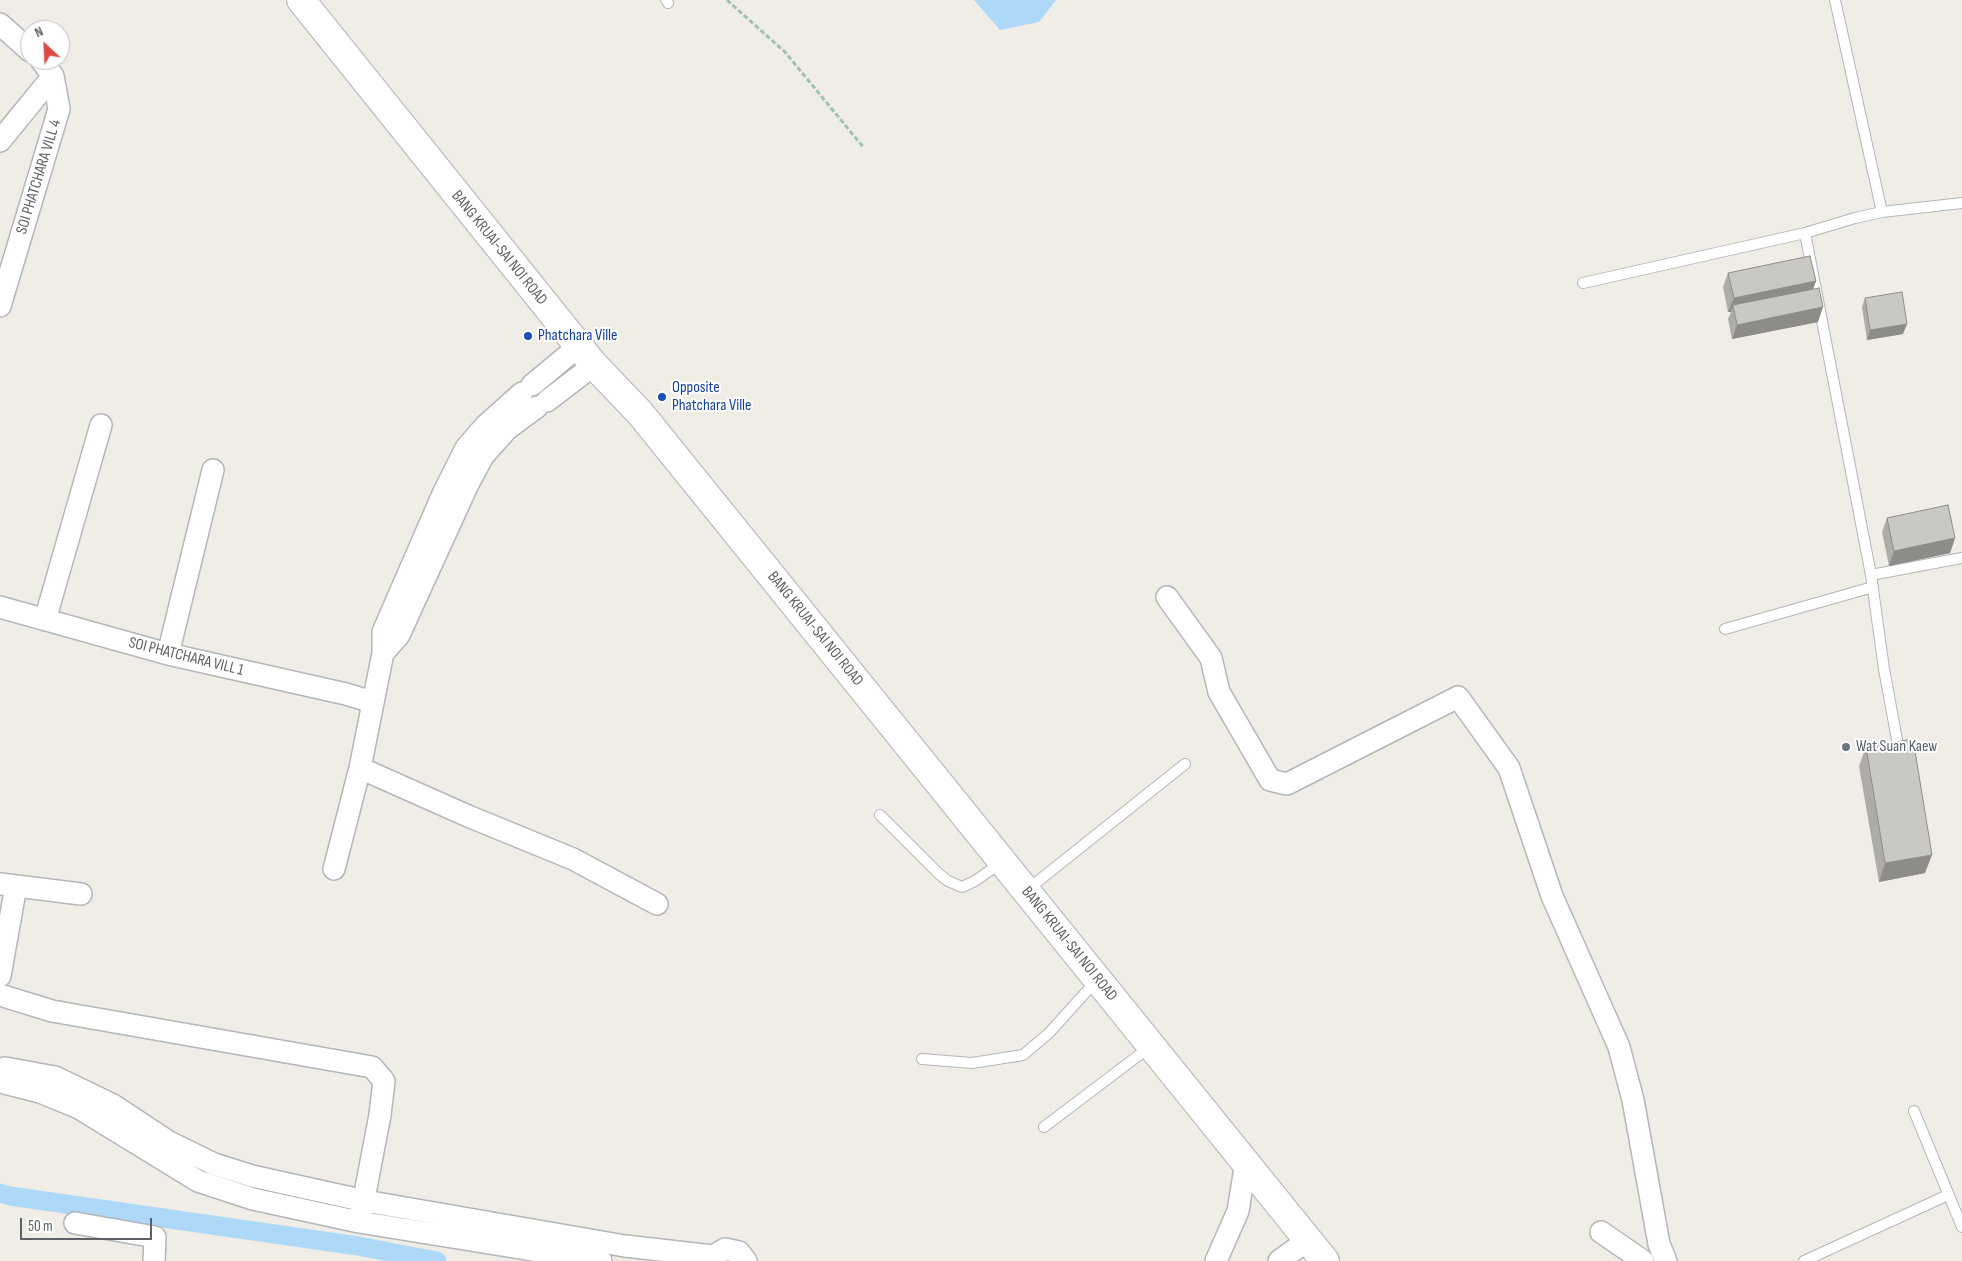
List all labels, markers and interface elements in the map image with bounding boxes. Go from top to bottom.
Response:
north arrow [20,20,70,70]
text: N [32,23,46,41]
street label: SOI PHATCHARA VILL 4 [12,117,66,237]
street label: BANG KRUAI-SAI NOI ROAD [447,187,551,309]
place label: Phatchara Ville [538,326,618,346]
marker: Phatchara Ville [522,330,534,342]
place label: Opposite Phatchara Ville [672,378,752,416]
marker: Opposite Phatchara Ville [656,391,668,403]
street label: BANG KRUAI-SAI NOI ROAD [763,568,867,690]
street label: SOI PHATCHARA VILL 1 [127,633,245,681]
place label: Wat Suan Kaew [1856,737,1937,757]
marker: Wat Suan Kaew [1840,741,1852,753]
street label: BANG KRUAI-SAI NOI ROAD [1017,883,1121,1005]
scale bar [22,1208,155,1240]
text: 50 m [28,1217,53,1236]

